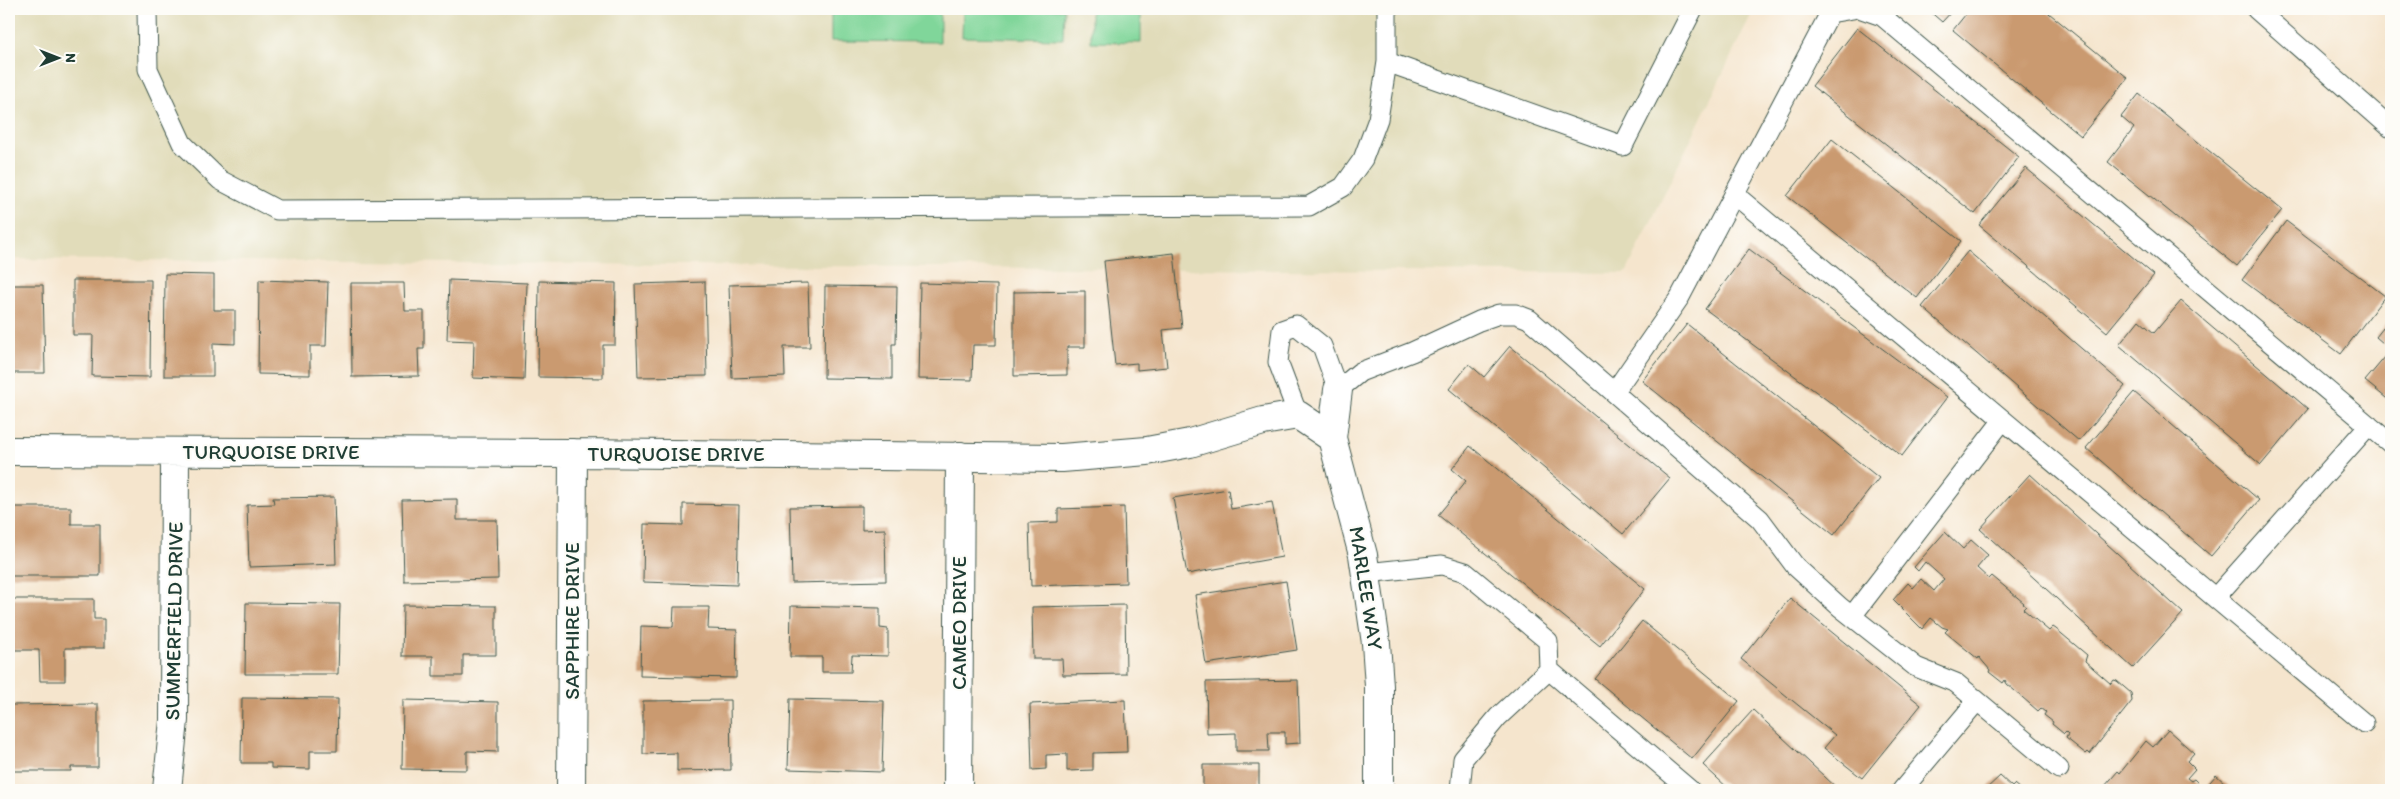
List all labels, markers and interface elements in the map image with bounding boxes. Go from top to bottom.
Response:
north arrow [32,32,82,82]
text: N [62,53,79,63]
street label: TURQUOISE DRIVE [182,439,360,464]
street label: TURQUOISE DRIVE [587,441,765,466]
street label: SUMMERFIELD DRIVE [159,521,188,721]
street label: MARLEE WAY [1344,524,1389,652]
street label: SAPPHIRE DRIVE [559,542,584,700]
street label: CAMEO DRIVE [946,556,971,690]

